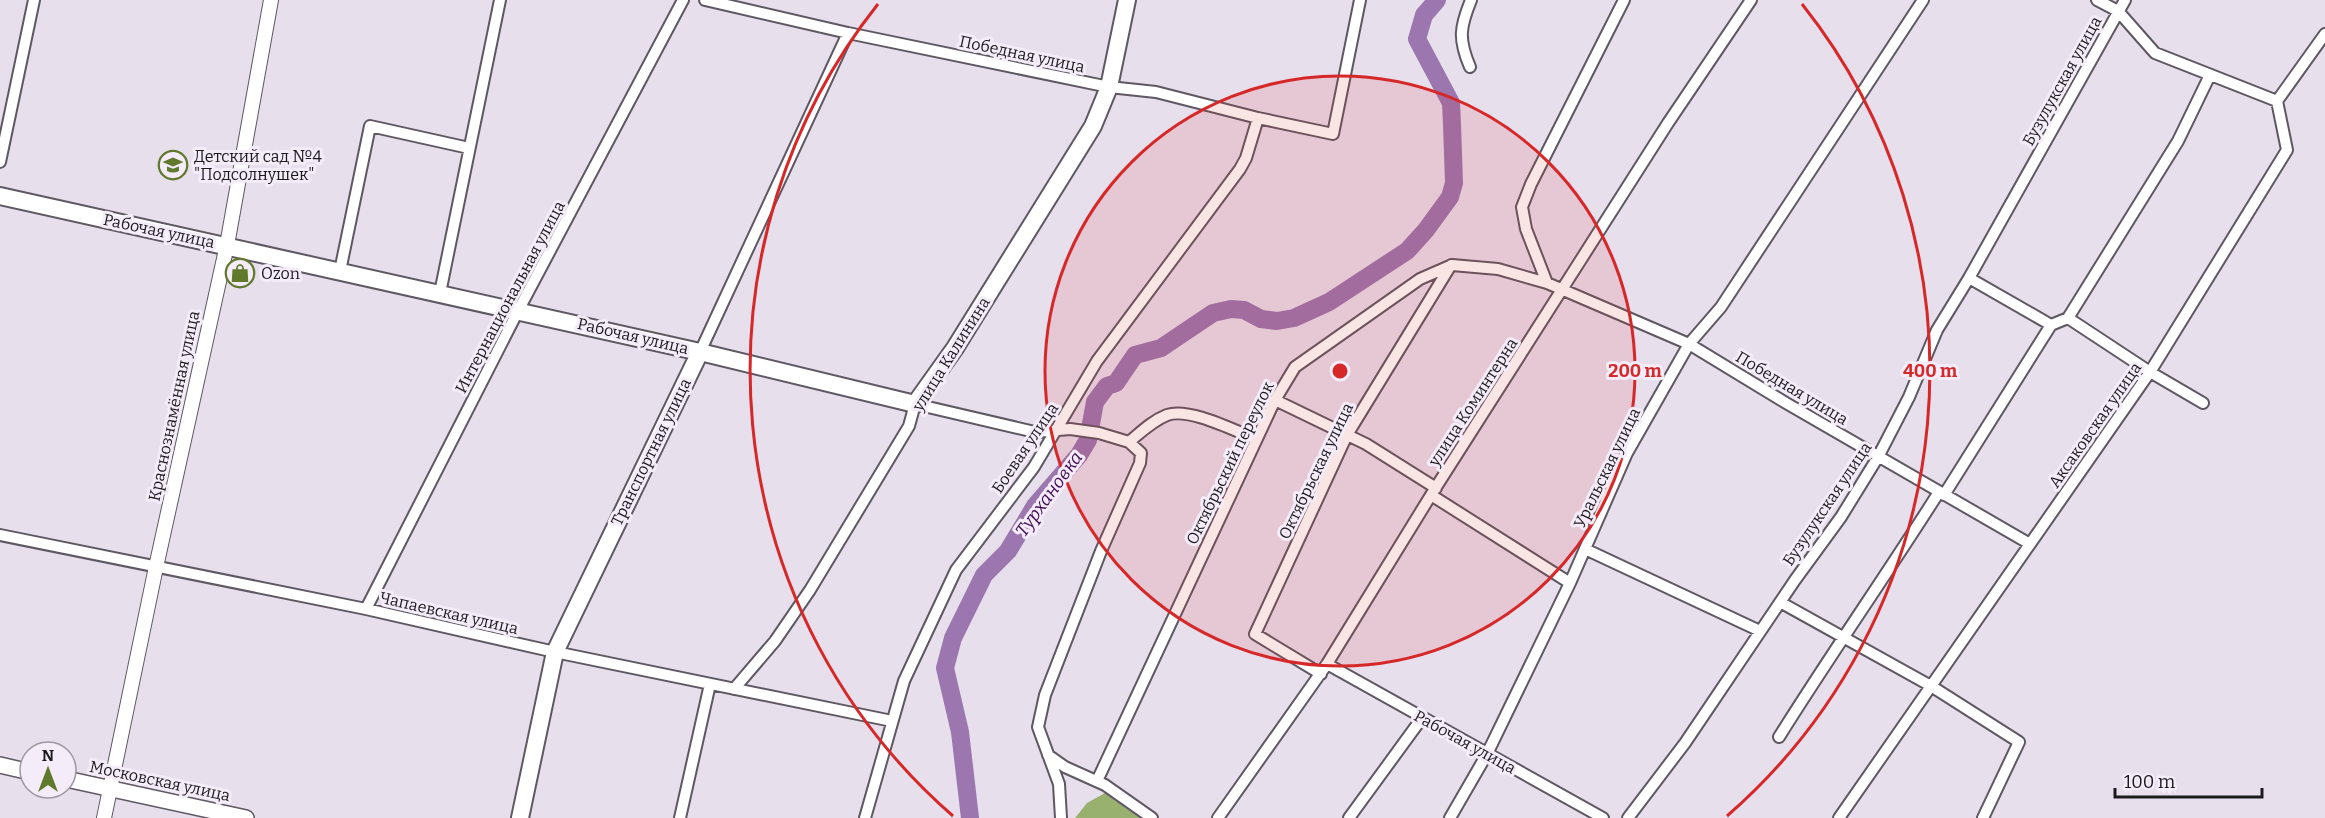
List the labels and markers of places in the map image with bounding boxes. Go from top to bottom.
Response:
place label: Детский сад №4 "Подсолнушек" [194,147,323,184]
school or university icon: Детский сад №4 "Подсолнушек" [157,149,189,181]
shop icon: Ozon [224,257,256,289]
place label: Ozon [261,264,300,283]
centre of rings [1330,361,1350,381]

